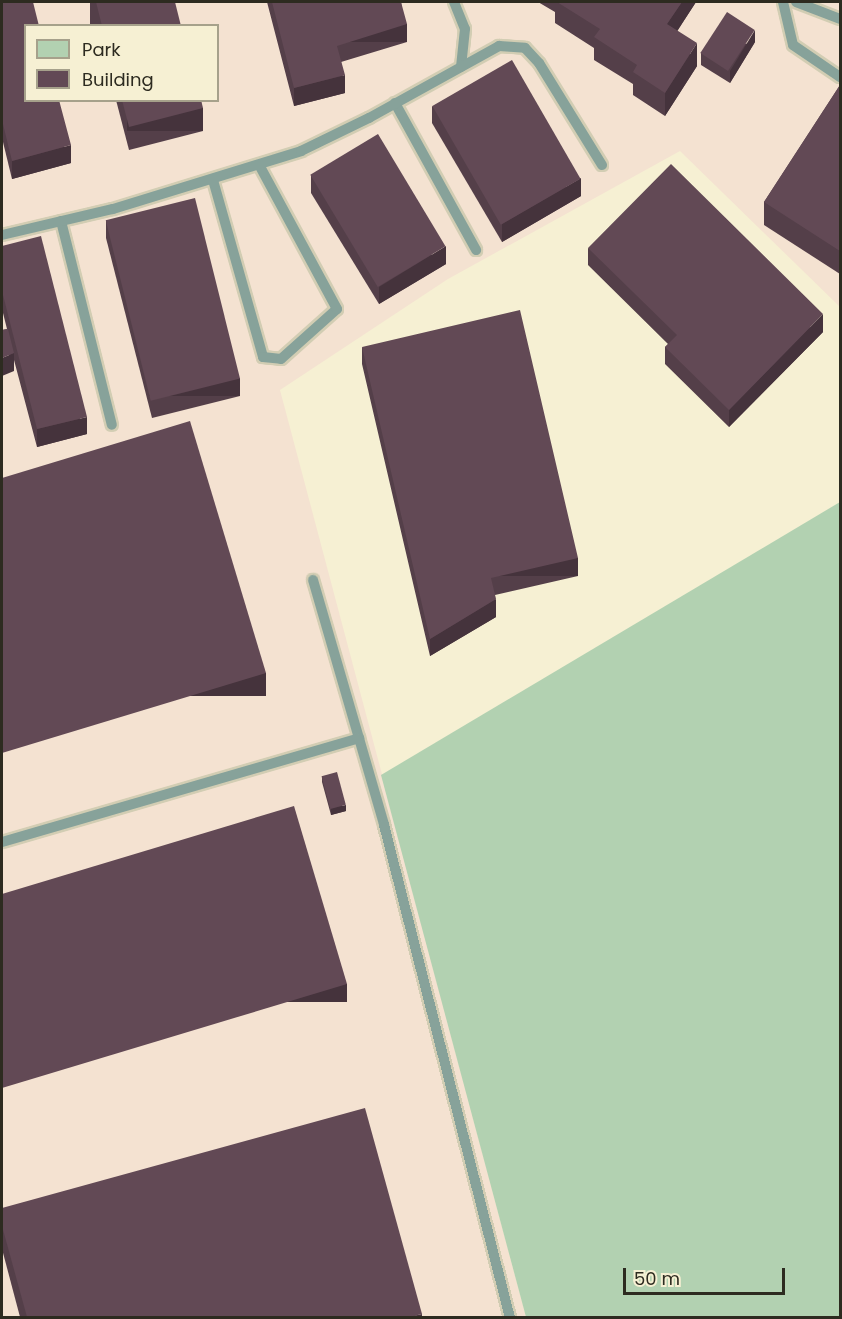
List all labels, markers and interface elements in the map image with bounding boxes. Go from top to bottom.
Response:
legend [24,24,219,102]
text: Park [82,37,121,62]
text: Building [82,67,154,92]
scale bar [626,1256,788,1294]
text: 50 m [634,1266,680,1291]

